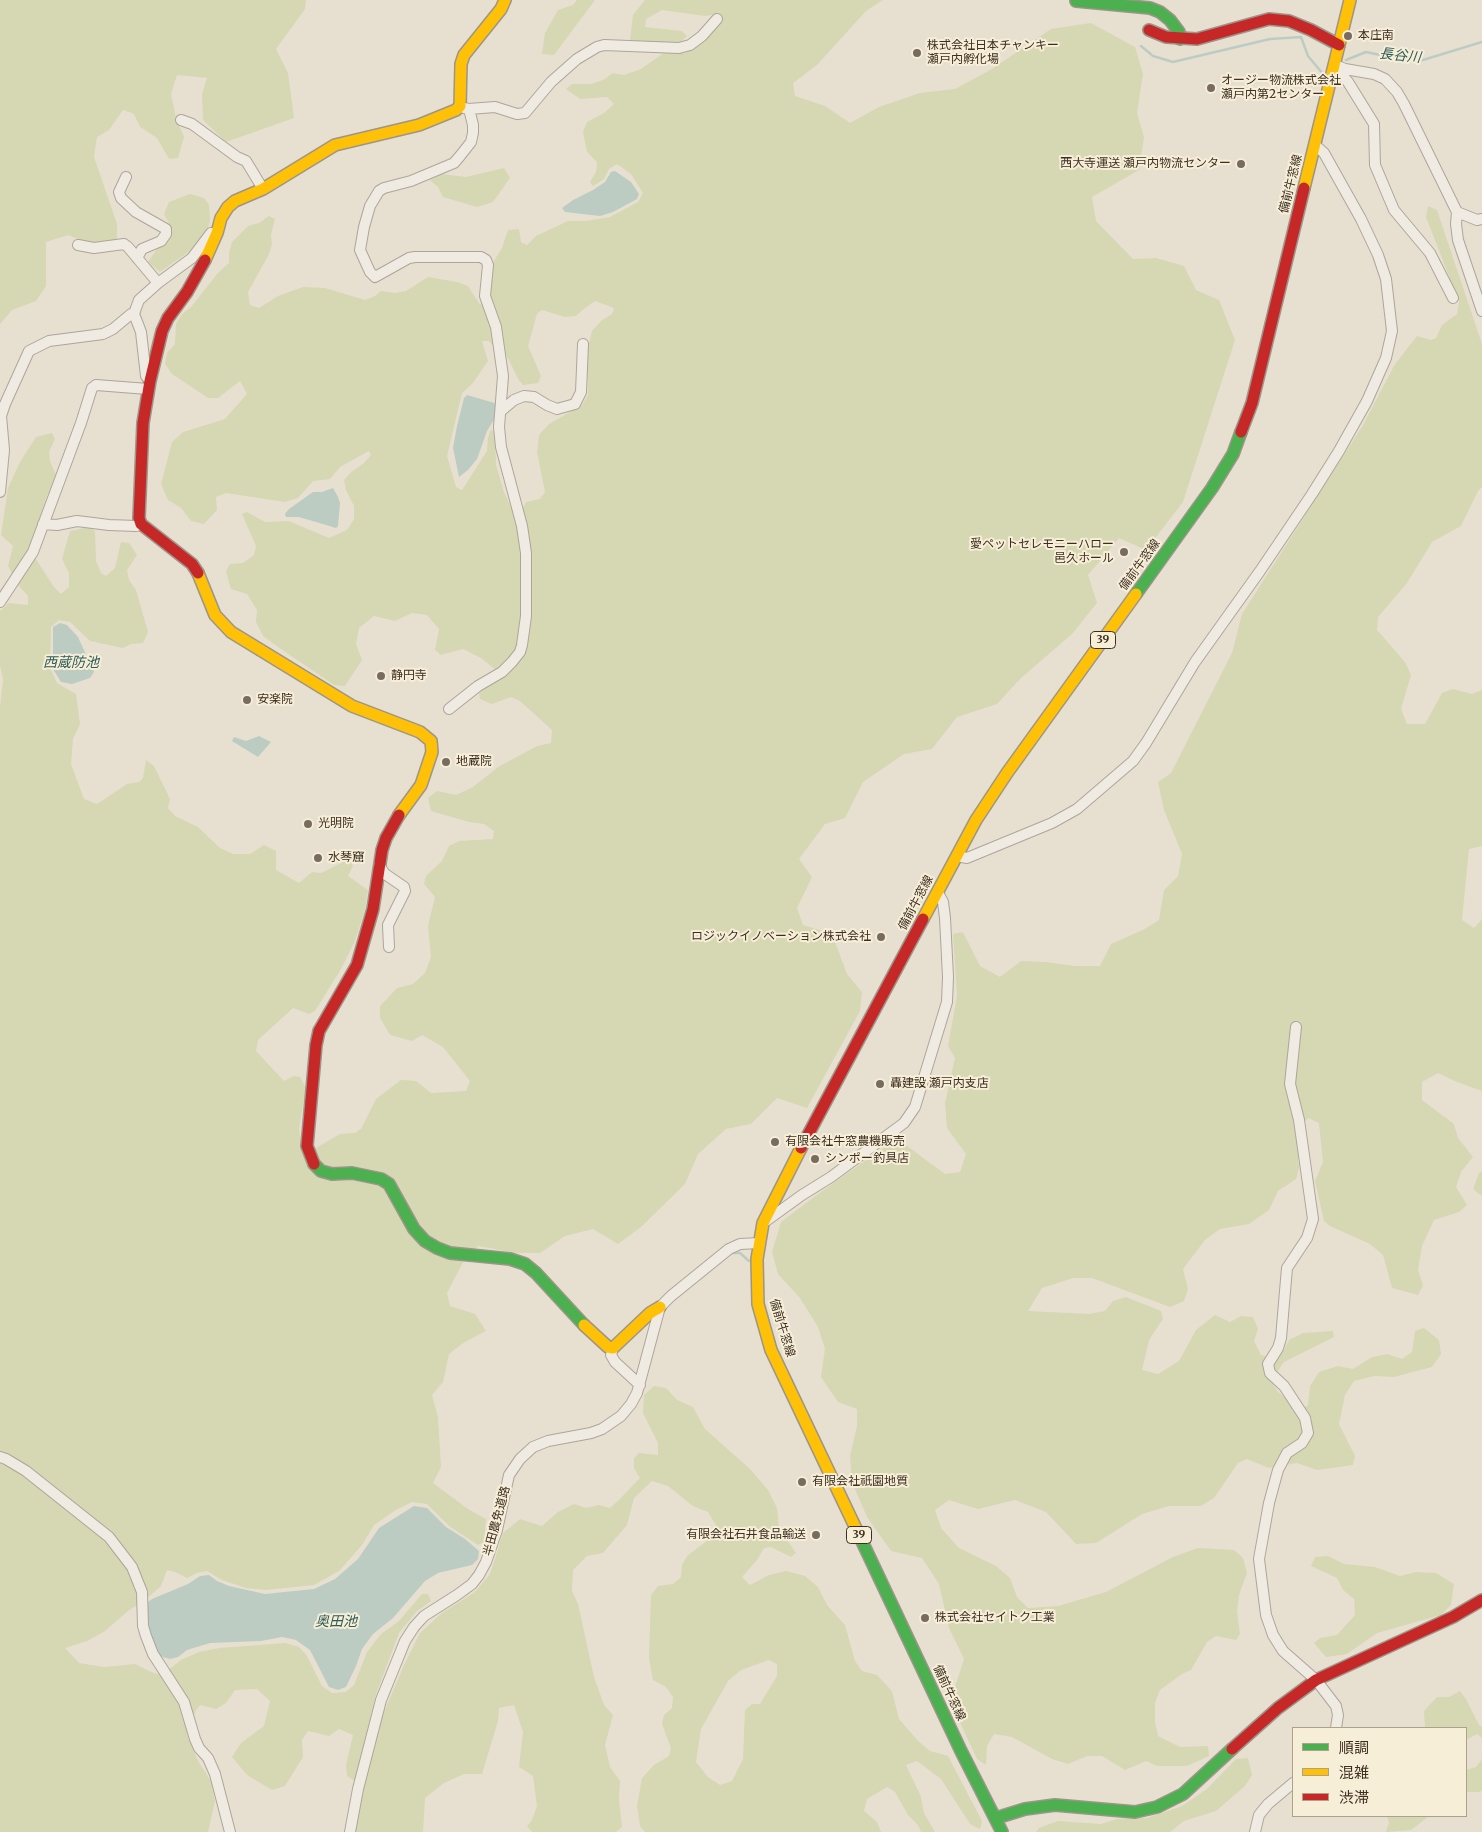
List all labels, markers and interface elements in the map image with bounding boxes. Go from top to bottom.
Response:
place label: 本庄南 [1358,29,1394,43]
marker: 本庄南 [1342,30,1354,42]
place label: 株式会社日本チャンキー 瀬戸内孵化場 [927,39,1059,67]
water label: 長谷川 [1378,45,1422,67]
marker: 株式会社日本チャンキー 瀬戸内孵化場 [911,47,923,59]
place label: オージー物流株式会社 瀬戸内第2センター [1221,74,1341,102]
marker: オージー物流株式会社 瀬戸内第2センター [1205,82,1217,94]
street label: 備前牛窓線 [1277,153,1305,215]
place label: 西大寺運送 瀬戸内物流センター [1060,157,1231,171]
marker: 西大寺運送 瀬戸内物流センター [1235,158,1247,170]
street label: 備前牛窓線 [1117,536,1163,594]
place label: 愛ペットセレモニーハロー 邑久ホール [970,538,1114,566]
marker: 愛ペットセレモニーハロー 邑久ホール [1118,546,1130,558]
road number: 39 [1090,632,1116,648]
water label: 西蔵防池 [43,655,99,671]
place label: 静円寺 [391,669,427,683]
marker: 静円寺 [375,670,387,682]
place label: 安楽院 [257,693,293,707]
marker: 安楽院 [241,694,253,706]
place label: 地蔵院 [456,755,492,769]
marker: 地蔵院 [440,756,452,768]
place label: 光明院 [318,817,354,831]
marker: 光明院 [302,818,314,830]
place label: 水琴窟 [328,851,364,865]
marker: 水琴窟 [312,852,324,864]
street label: 備前牛窓線 [896,873,936,933]
place label: ロジックイノベーション株式会社 [691,930,871,944]
marker: ロジックイノベーション株式会社 [875,931,887,943]
place label: 轟建設 瀬戸内支店 [890,1077,989,1091]
marker: 轟建設 瀬戸内支店 [874,1078,886,1090]
place label: 有限会社牛窓農機販売 [785,1135,905,1149]
marker: 有限会社牛窓農機販売 [769,1136,781,1148]
place label: シンポー釣具店 [825,1152,909,1166]
marker: シンポー釣具店 [809,1153,821,1165]
street label: 備前牛窓線 [766,1297,798,1359]
place label: 有限会社祇園地質 [812,1475,908,1489]
marker: 有限会社祇園地質 [796,1476,808,1488]
street label: 半田農免道路 [481,1484,513,1558]
road number: 39 [846,1526,872,1544]
place label: 有限会社石井食品輸送 [686,1528,806,1542]
marker: 有限会社石井食品輸送 [810,1529,822,1541]
place label: 株式会社セイトク工業 [935,1611,1055,1625]
marker: 株式会社セイトク工業 [919,1612,931,1624]
water label: 奥田池 [315,1614,357,1630]
street label: 備前牛窓線 [930,1663,968,1723]
legend [1292,1727,1467,1817]
text: 順調 [1339,1738,1369,1757]
text: 混雑 [1339,1763,1369,1782]
text: 渋滞 [1339,1788,1369,1807]

